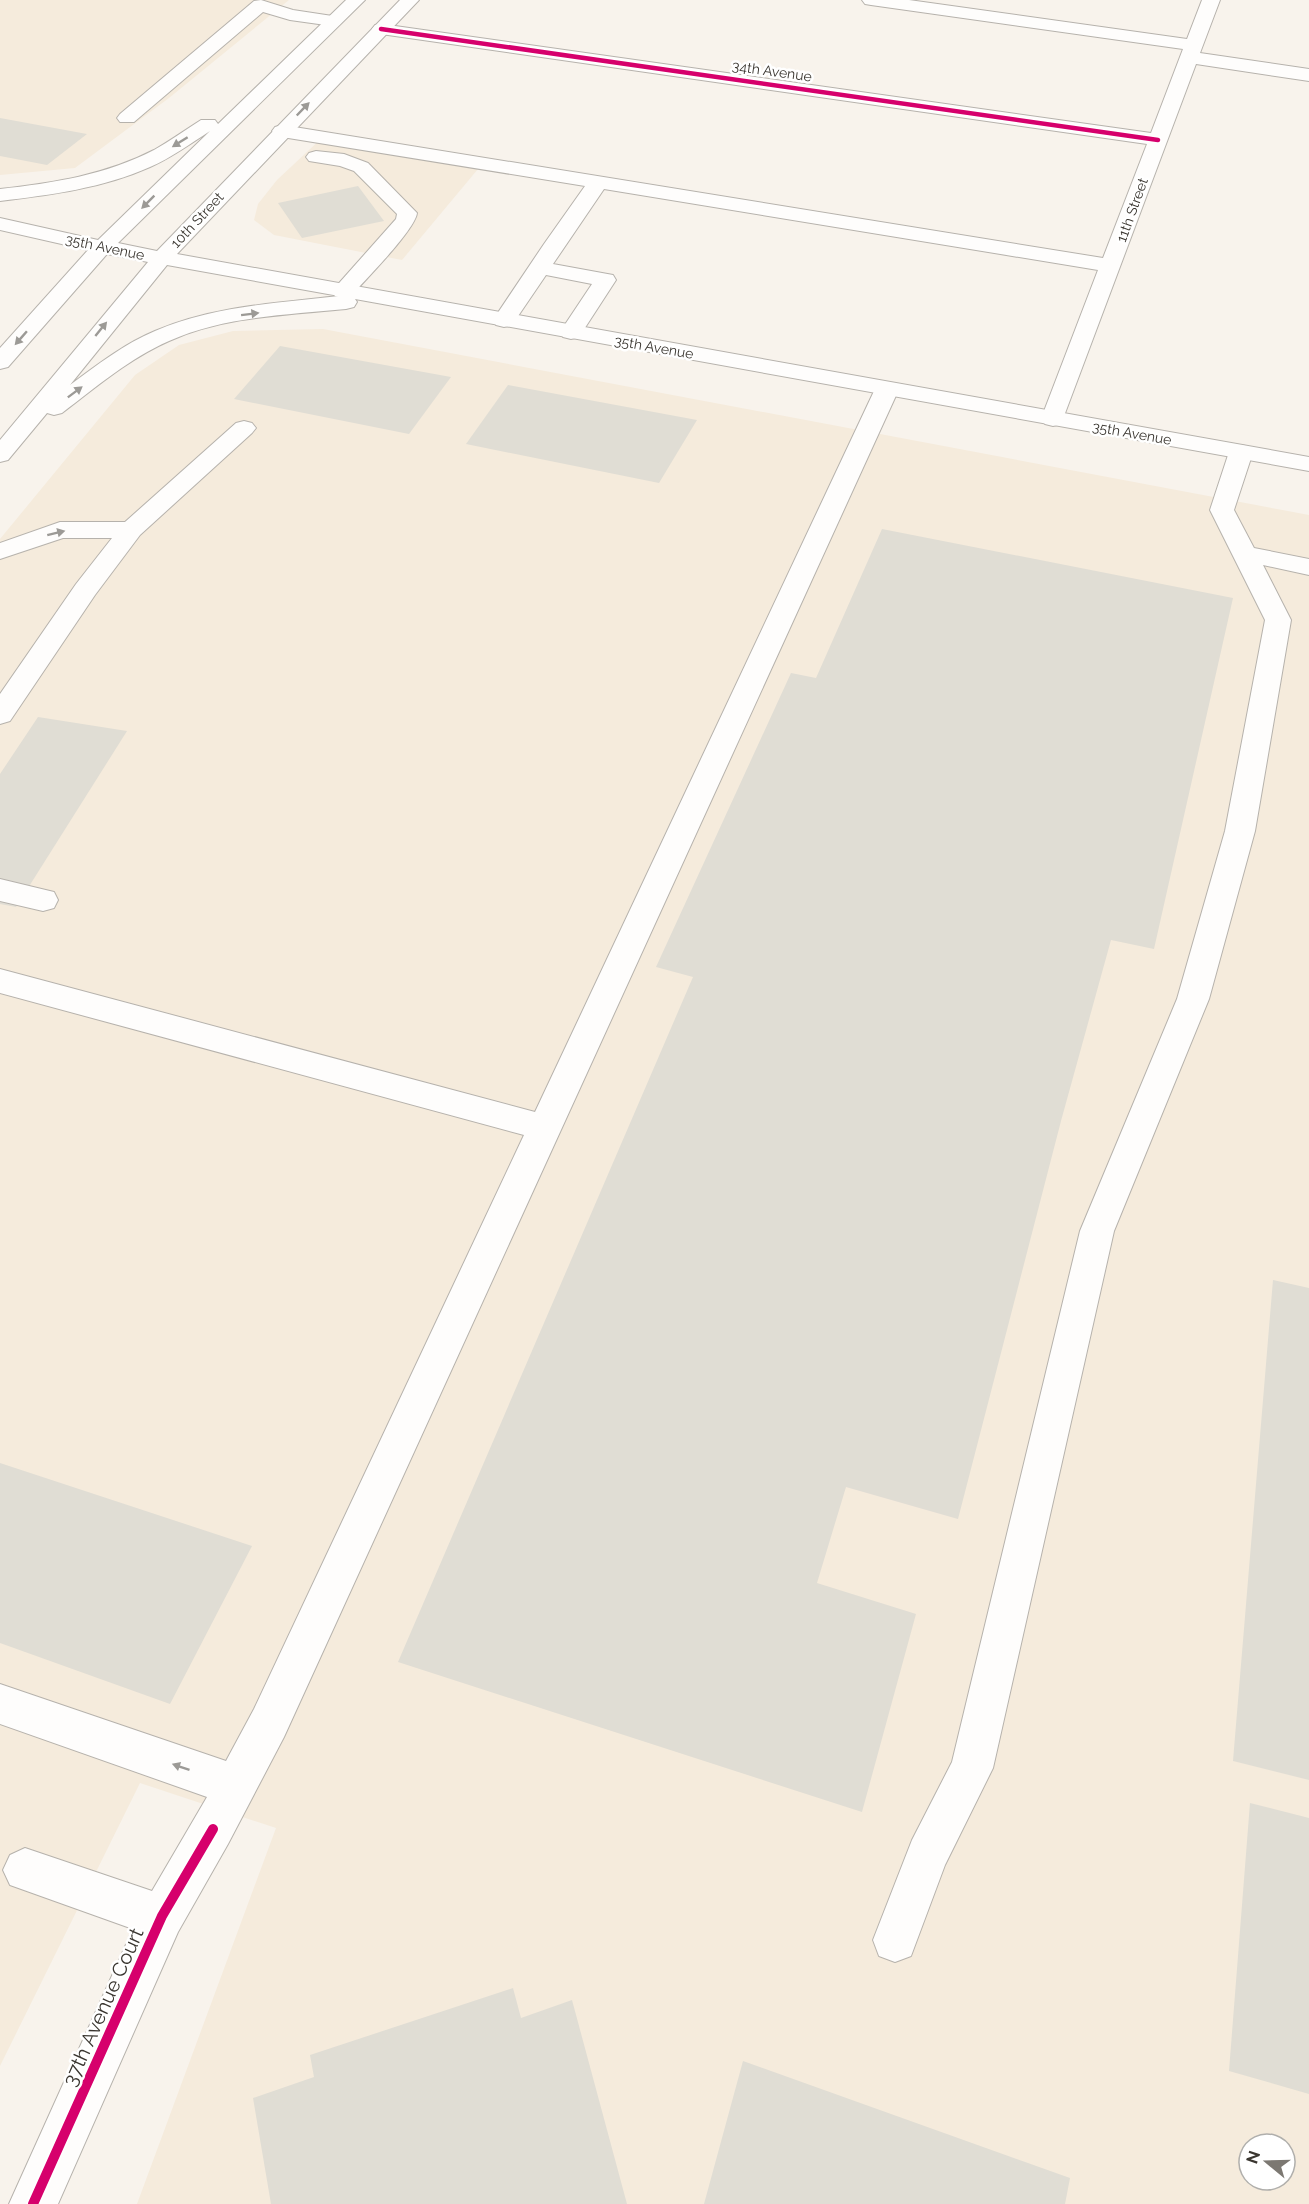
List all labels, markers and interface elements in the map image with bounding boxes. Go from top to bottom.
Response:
street label: 34th Avenue [731,57,813,85]
one-way arrow [296,102,310,116]
one-way arrow [172,136,188,147]
street label: 11th Street [1113,175,1151,244]
street label: 10th Street [167,189,227,251]
one-way arrow [140,195,155,209]
street label: 35th Avenue [64,231,146,263]
one-way arrow [241,309,260,318]
one-way arrow [95,321,108,337]
one-way arrow [15,330,28,345]
street label: 35th Avenue [613,332,695,362]
one-way arrow [67,385,83,398]
street label: 35th Avenue [1091,418,1173,448]
one-way arrow [46,527,65,537]
one-way arrow [172,1761,190,1771]
street label: 37th Avenue Court [57,1924,149,2090]
north arrow [1237,2132,1297,2192]
text: N [1242,2148,1264,2166]

